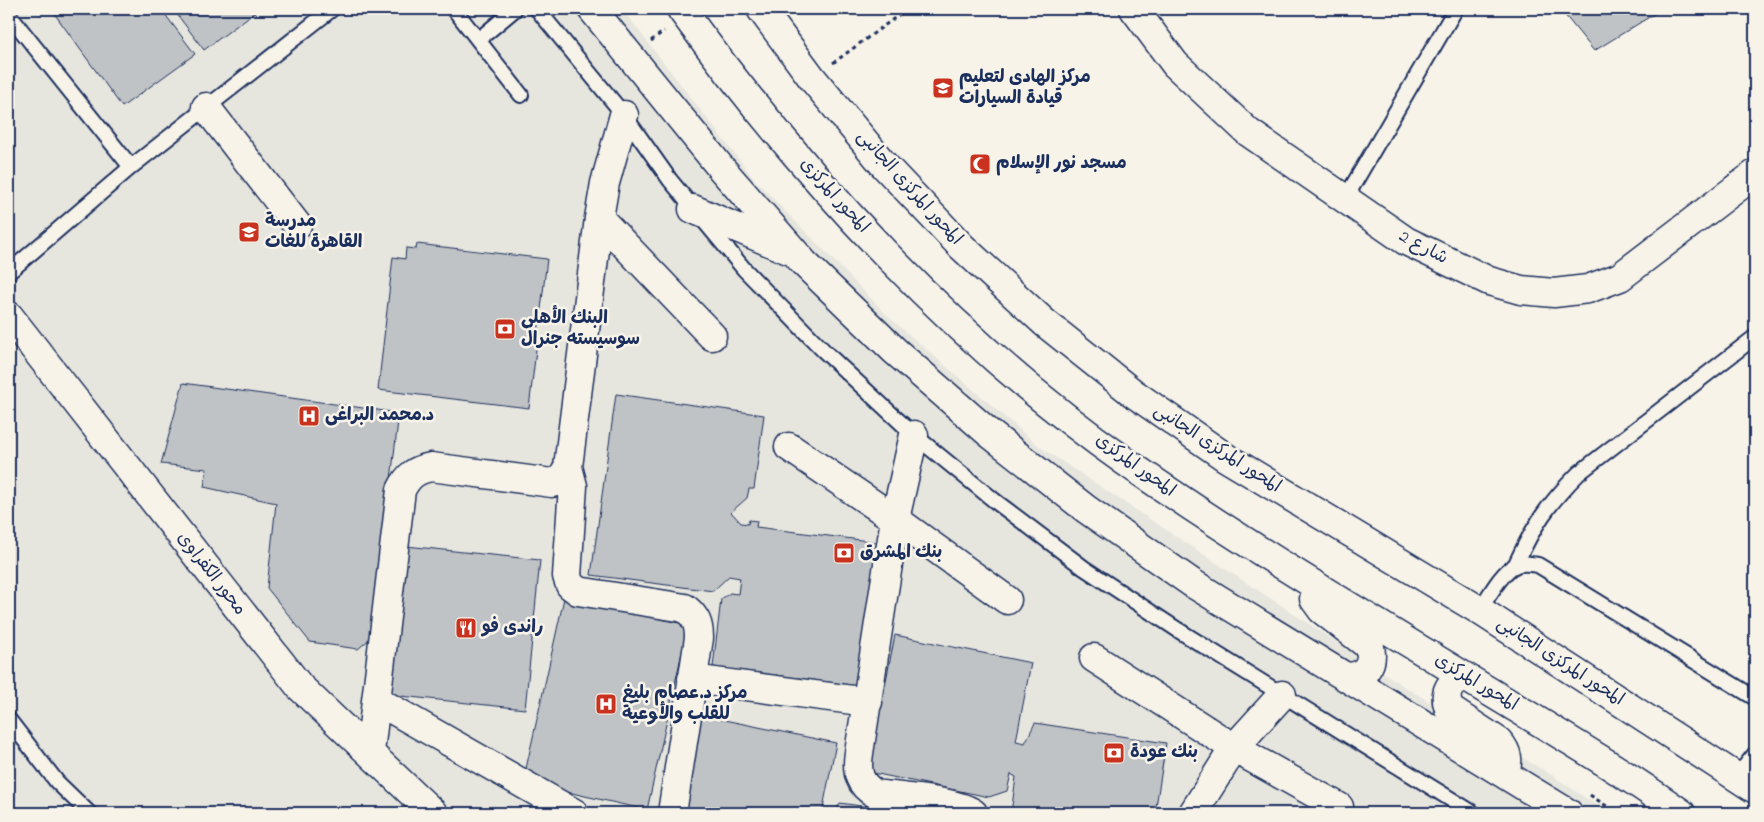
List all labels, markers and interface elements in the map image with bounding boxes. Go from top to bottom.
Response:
place label: مركز الهادى لتعليم قيادة السيارات [959,65,1091,112]
school or university icon: مركز الهادى لتعليم قيادة السيارات [931,76,955,100]
street label: المحور المركزى الجانبى [850,125,968,251]
place label: مسجد نور الإسلام [996,151,1127,177]
street label: المحور المركزى [793,152,875,240]
mosque icon: مسجد نور الإسلام [968,152,992,176]
place label: مدرسة القاهرة للغات [265,209,362,256]
school or university icon: مدرسة القاهرة للغات [237,220,261,244]
street label: شارع 2 [1394,224,1452,272]
place label: البنك الأهلى سوسيسته جنرال [521,305,640,353]
bank icon: البنك الأهلى سوسيسته جنرال [493,317,517,341]
street label: المحور المركزى الجانبى [1148,398,1286,500]
place label: د.محمد البراغى [325,403,434,429]
hospital icon: د.محمد البراغى [297,404,321,428]
street label: المحور المركزى [1089,428,1181,504]
street label: محور الكفراوى [170,527,252,621]
place label: بنك المشرق [860,540,942,566]
bank icon: بنك المشرق [832,541,856,565]
street label: المحور المركزى الجانبى [1491,611,1629,713]
place label: راندى فو [480,615,543,641]
restaurant icon: راندى فو [454,616,478,640]
street label: المحور المركزى [1429,648,1523,718]
place label: مركز د.عصام بليغ للقلب والأوعية [622,681,747,728]
hospital icon: مركز د.عصام بليغ للقلب والأوعية [594,692,618,716]
place label: بنك عودة [1130,740,1198,766]
bank icon: بنك عودة [1102,741,1126,765]

